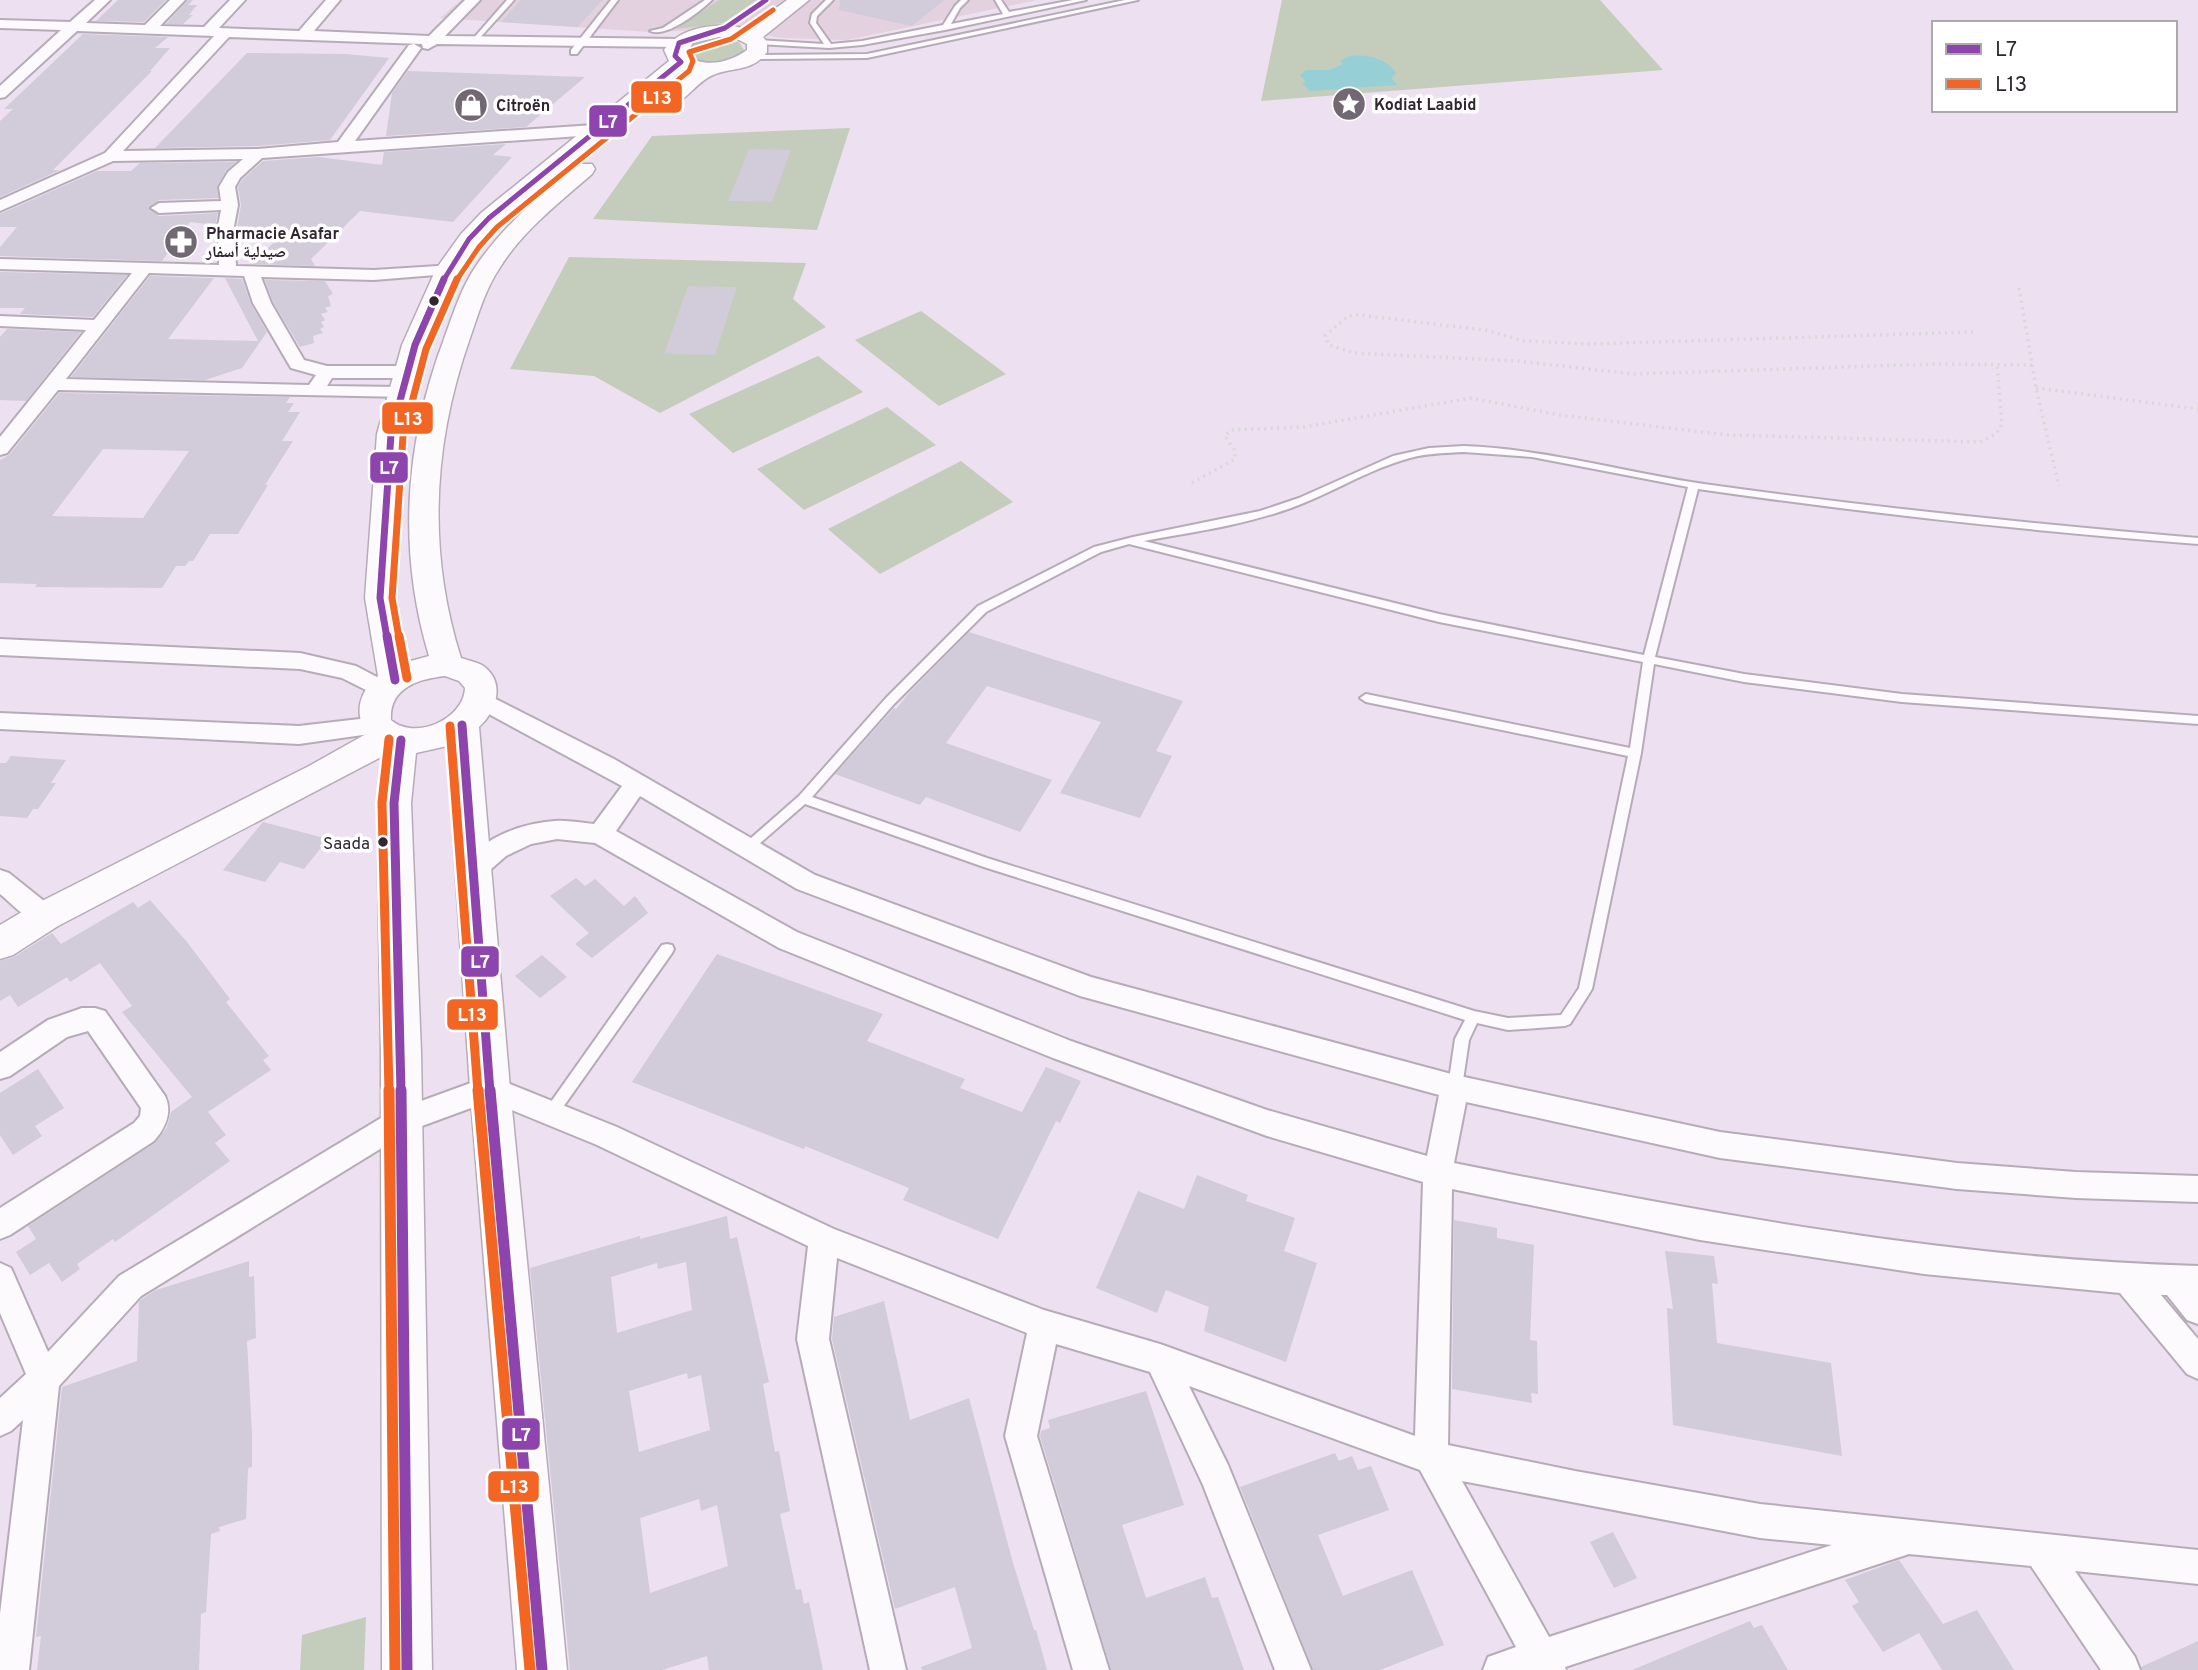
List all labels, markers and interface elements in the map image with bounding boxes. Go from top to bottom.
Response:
legend [1932,21,2177,112]
text: L7 [1995,37,2017,64]
text: L13 [1995,72,2027,99]
line badge: L13 [630,80,683,114]
place icon: Kodiat Laabid [1330,85,1368,123]
shop icon: Citroën [452,86,490,124]
text: L13 [642,87,672,111]
place label: Kodiat Laabid [1374,96,1476,116]
place label: Citroën [496,97,550,117]
line badge: L7 [588,104,628,138]
text: L7 [598,111,618,135]
pharmacy icon: Pharmacie Asafar صيدلية أسفار [162,223,200,261]
place label: Pharmacie Asafar صيدلية أسفار [205,225,339,263]
unlabelled marker [427,294,441,308]
line badge: L13 [381,401,434,435]
text: L13 [393,408,423,432]
line badge: L7 [369,451,409,484]
text: L7 [379,457,399,481]
place label: Saada [323,834,370,856]
marker: Saada [376,835,390,849]
line badge: L7 [460,945,500,978]
text: L7 [470,951,490,975]
line badge: L13 [446,998,499,1031]
text: L13 [457,1004,487,1028]
line badge: L7 [501,1417,541,1451]
text: L7 [511,1424,531,1448]
line badge: L13 [487,1470,540,1503]
text: L13 [499,1476,529,1500]

